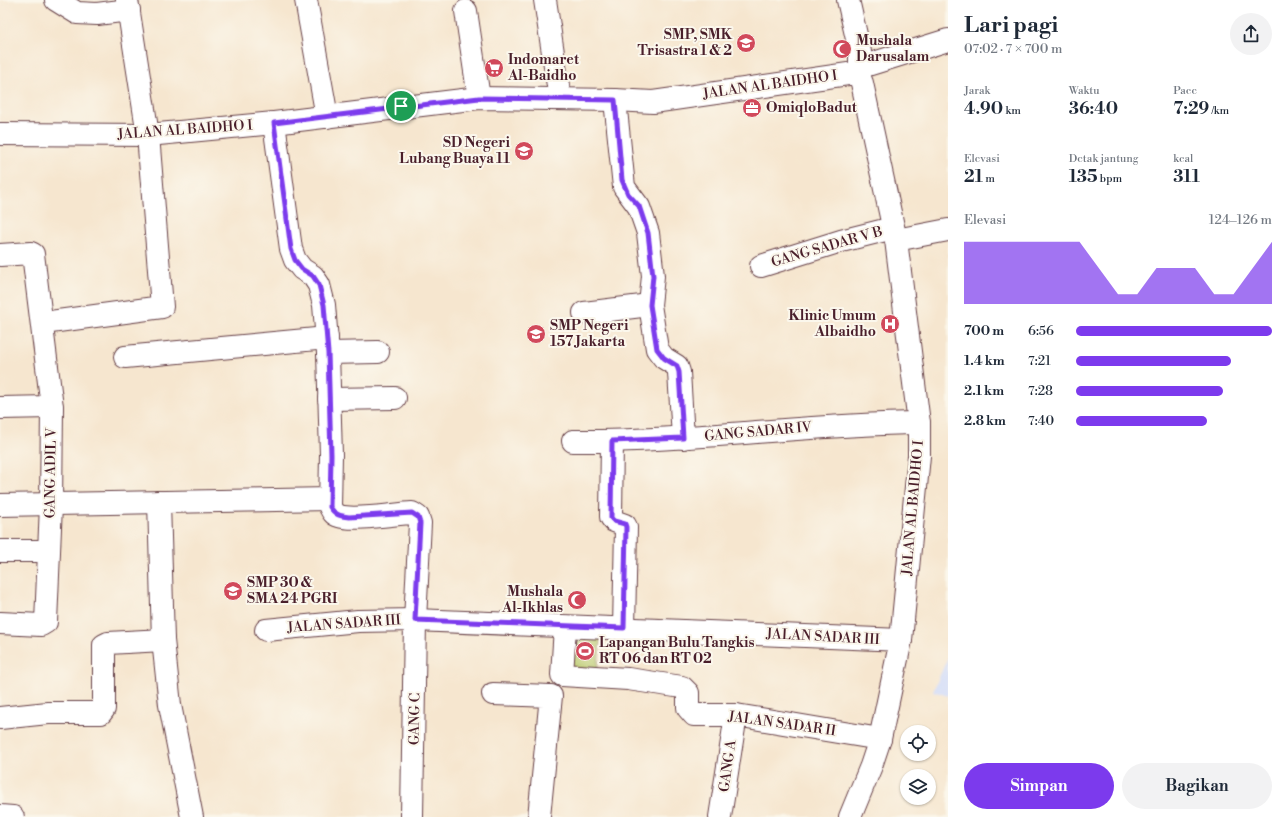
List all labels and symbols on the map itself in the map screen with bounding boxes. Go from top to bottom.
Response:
place label: SMP, SMK Trisastra 1 & 2 [638,26,733,60]
school or university icon: SMP, SMK Trisastra 1 & 2 [735,32,757,54]
place label: Mushala Darusalam [856,32,930,66]
mosque icon: Mushala Darusalam [831,38,853,60]
place label: Indomaret Al-Baidho [507,51,580,85]
supermarket icon: Indomaret Al-Baidho [483,57,505,79]
street label: JALAN AL BAIDHO I [701,67,839,103]
pin [384,89,418,123]
office icon: OmiqloBadut [741,97,763,119]
place label: OmiqloBadut [766,99,858,117]
street label: JALAN AL BAIDHO I [116,116,254,144]
place label: SD Negeri Lubang Buaya 11 [399,134,511,168]
school or university icon: SD Negeri Lubang Buaya 11 [513,140,535,162]
street label: GANG SADAR V B [769,222,885,272]
place label: Klinic Umum Albaidho [788,307,876,341]
hospital icon: Klinic Umum Albaidho [879,313,901,335]
place label: SMP Negeri 157 Jakarta [550,317,629,351]
school or university icon: SMP Negeri 157 Jakarta [525,323,547,345]
street label: GANG SADAR IV [704,418,813,446]
street label: GANG ADIL V [41,427,61,519]
street label: JALAN AL BAIDHO I [898,439,928,577]
place label: SMP 30 & SMA 24 PGRI [247,574,338,608]
school or university icon: SMP 30 & SMA 24 PGRI [222,580,244,602]
place label: Mushala Al-Ikhlas [501,583,563,617]
mosque icon: Mushala Al-Ikhlas [566,589,588,611]
street label: JALAN SADAR III [286,611,402,637]
street label: JALAN SADAR III [765,625,881,649]
place label: Lapangan Bulu Tangkis RT 06 dan RT 02 [599,634,755,668]
sports icon: Lapangan Bulu Tangkis RT 06 dan RT 02 [574,640,596,662]
street label: GANG C [406,693,424,745]
street label: JALAN SADAR II [726,707,838,741]
street label: GANG A [715,738,741,793]

